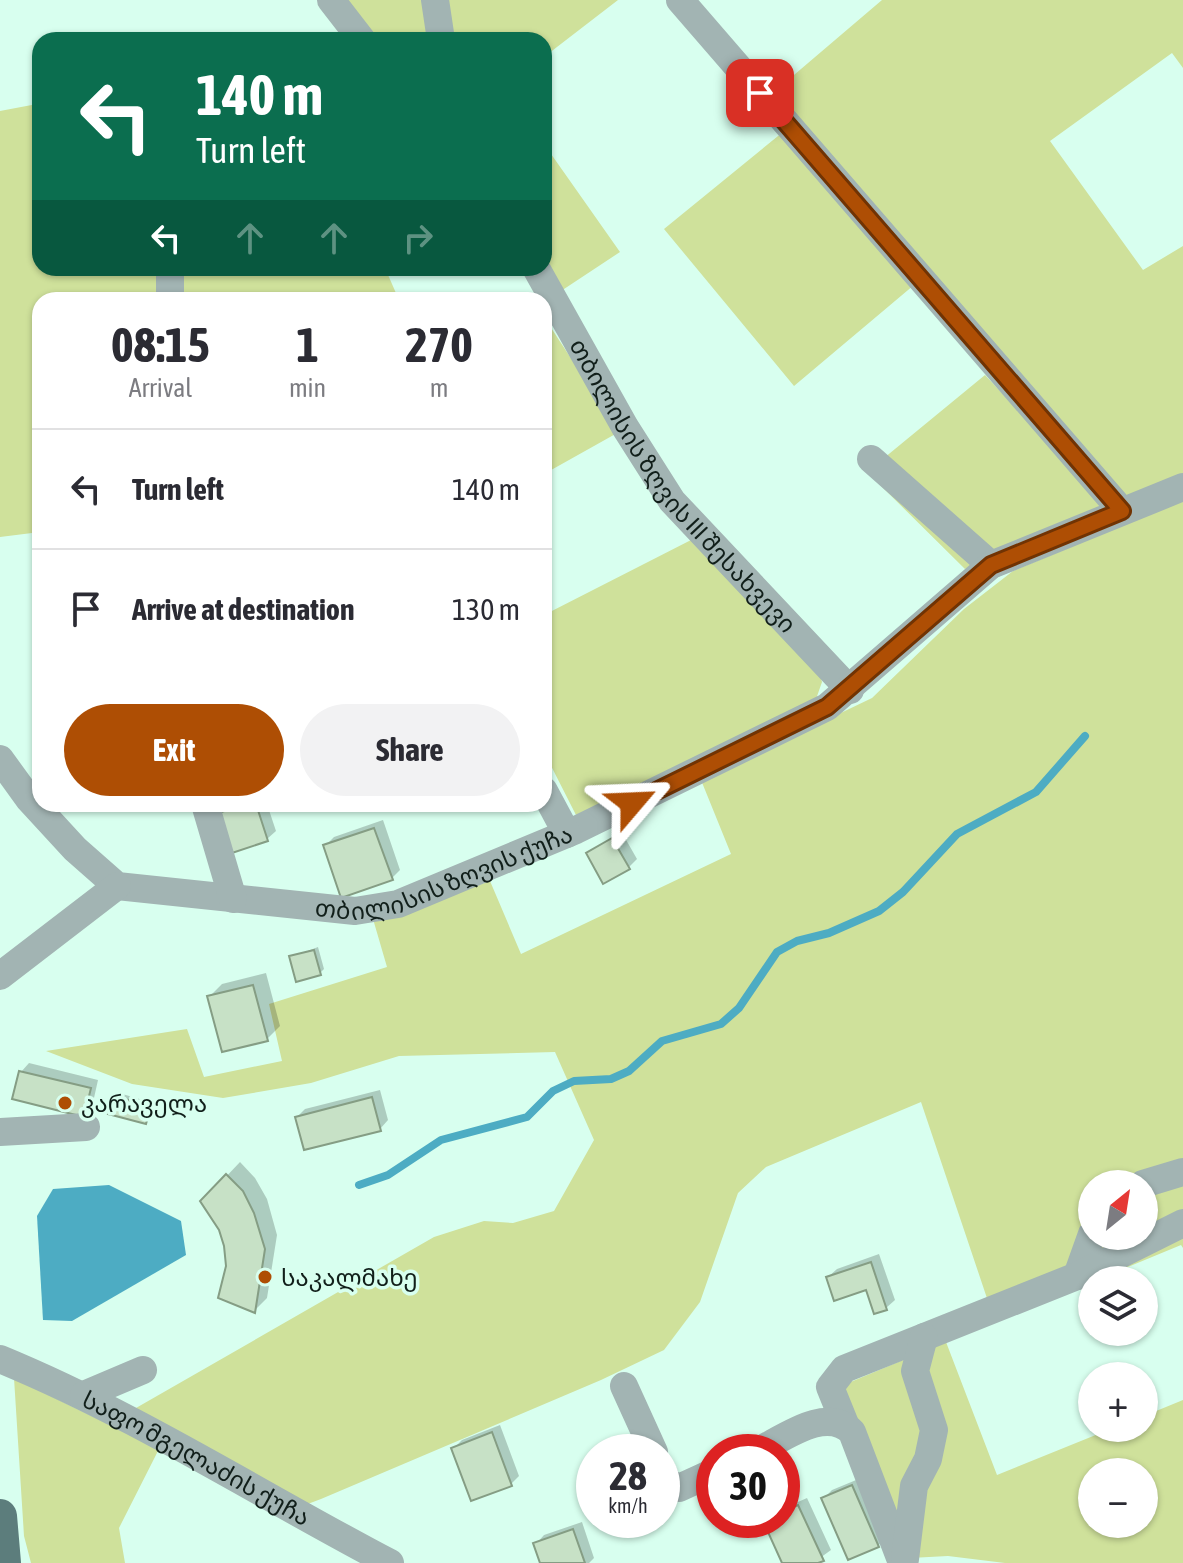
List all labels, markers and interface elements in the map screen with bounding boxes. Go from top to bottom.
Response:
pin [726,59,794,127]
text: 140 m [196,63,323,127]
icon: left [64,64,168,168]
icon: arrive [738,71,782,115]
text: Turn left [196,129,306,171]
icon: left [144,216,188,260]
icon: ahead [228,216,272,260]
icon: ahead [312,216,356,260]
icon: right [396,216,440,260]
text: 08:15 [111,317,210,372]
text: 1 [296,317,319,372]
text: 270 [405,317,473,372]
street label: თბილისის ზღვის III შესახვევი [565,334,802,638]
text: Arrival [129,373,192,403]
text: min [289,373,326,403]
text: m [430,373,448,403]
icon: left [64,467,108,511]
text: Turn left [132,472,224,506]
text: 140 m [452,472,520,506]
icon: arrive [64,587,108,631]
text: Arrive at destination [132,592,354,626]
text: 130 m [452,592,520,626]
button: Exit [64,704,284,796]
button: Share [300,704,520,796]
position arrow [590,761,674,845]
street label: თბილისის ზღვის ქუჩა [314,820,576,925]
place label: კარაველა [81,1090,207,1118]
marker: კარაველა [56,1094,74,1112]
north arrow [1078,1170,1158,1250]
map controls [1078,1170,1158,1538]
place label: საკალმახე [281,1264,418,1292]
button: layers [1078,1266,1158,1346]
marker: საკალმახე [256,1268,274,1286]
button: + [1078,1362,1158,1442]
street label: საფო მგელაძის ქუჩა [78,1385,315,1531]
speed limit sign: 30 [696,1434,800,1538]
text: 28 [609,1453,647,1498]
button: − [1078,1458,1158,1538]
text: km/h [608,1494,648,1517]

